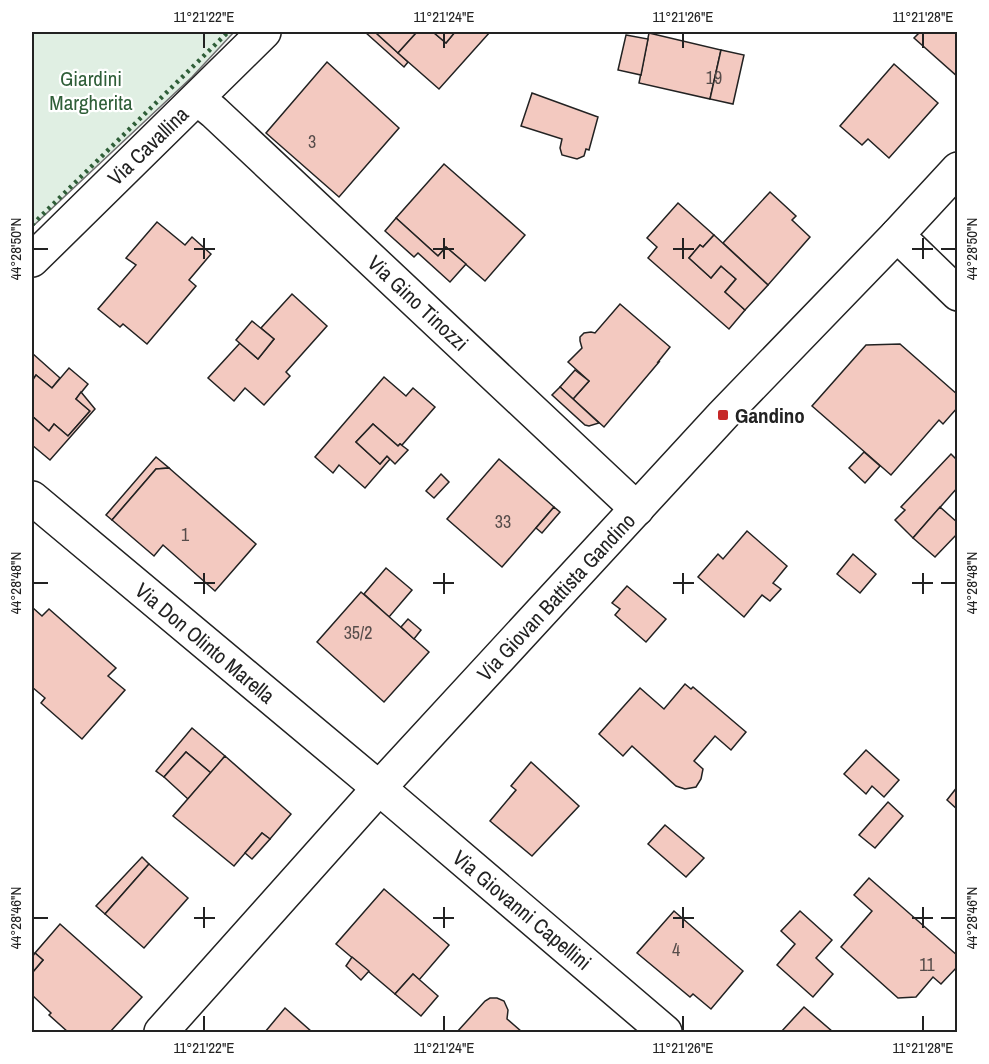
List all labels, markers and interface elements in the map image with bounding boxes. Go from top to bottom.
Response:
text: 11°21'22"E [173,6,235,27]
text: 11°21'24"E [413,6,475,27]
text: 11°21'26"E [652,6,714,27]
text: 11°21'28"E [892,6,954,27]
park label: Giardini Margherita [49,64,133,117]
house number: 19 [706,65,722,90]
street label: Via Cavallina [101,100,195,192]
house number: 3 [308,129,316,154]
text: 44°28'50"N [5,218,26,280]
text: 44°28'50"N [961,218,982,280]
street label: Via Gino Tinozzi [361,249,475,357]
place label: Gandino [735,401,805,430]
marker: Gandino [716,408,730,422]
street label: Via Giovan Battista Gandino [470,507,642,687]
house number: 33 [495,509,511,534]
house number: 1 [181,522,190,547]
text: 44°28'48"N [5,552,26,614]
text: 44°28'48"N [961,552,982,614]
street label: Via Don Olinto Marella [129,576,281,710]
house number: 35/2 [344,620,372,645]
street label: Via Giovanni Capellini [446,843,598,977]
text: 44°28'46"N [5,887,26,949]
text: 44°28'46"N [961,887,982,949]
house number: 4 [672,937,680,962]
house number: 11 [919,952,935,977]
text: 11°21'22"E [173,1037,235,1058]
text: 11°21'24"E [413,1037,475,1058]
text: 11°21'26"E [652,1037,714,1058]
text: 11°21'28"E [892,1037,954,1058]

